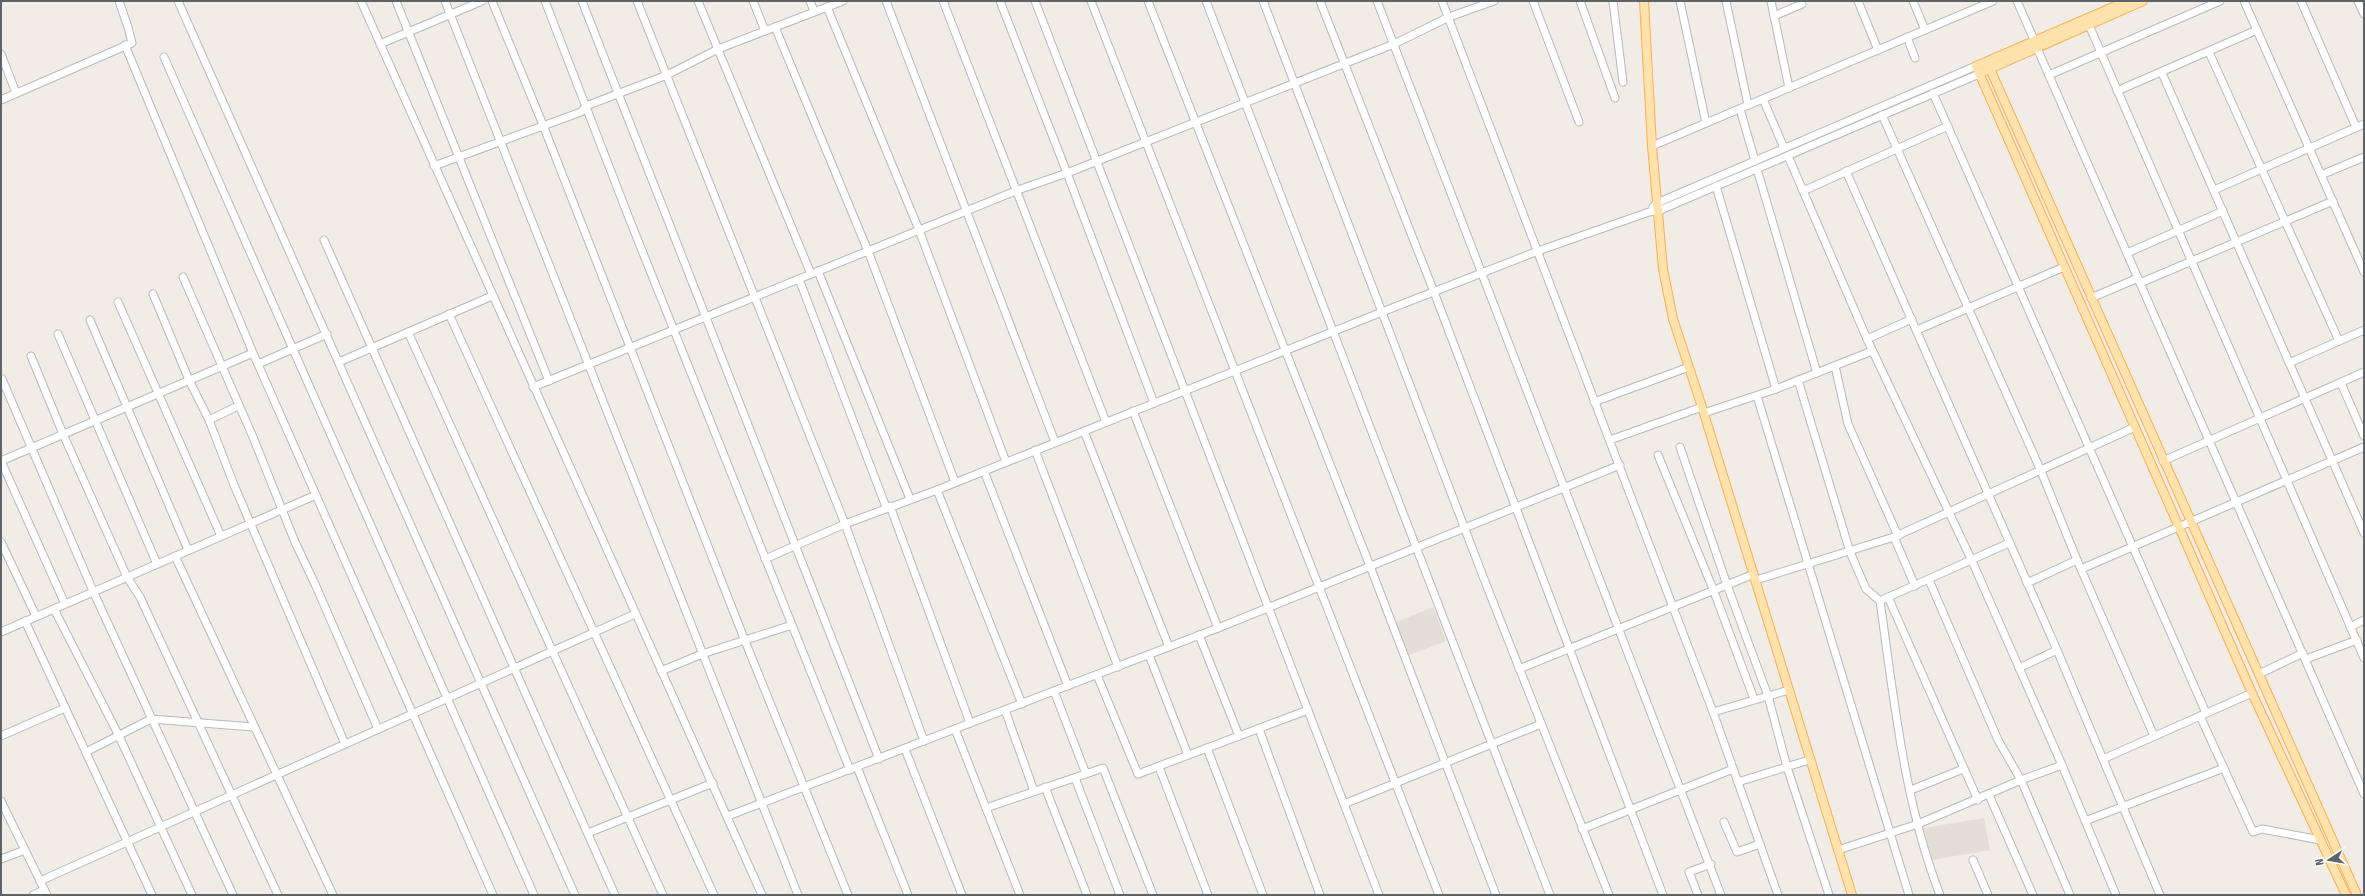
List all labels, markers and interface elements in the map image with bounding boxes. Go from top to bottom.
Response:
north arrow [2309,840,2349,880]
text: N [2313,857,2327,867]

